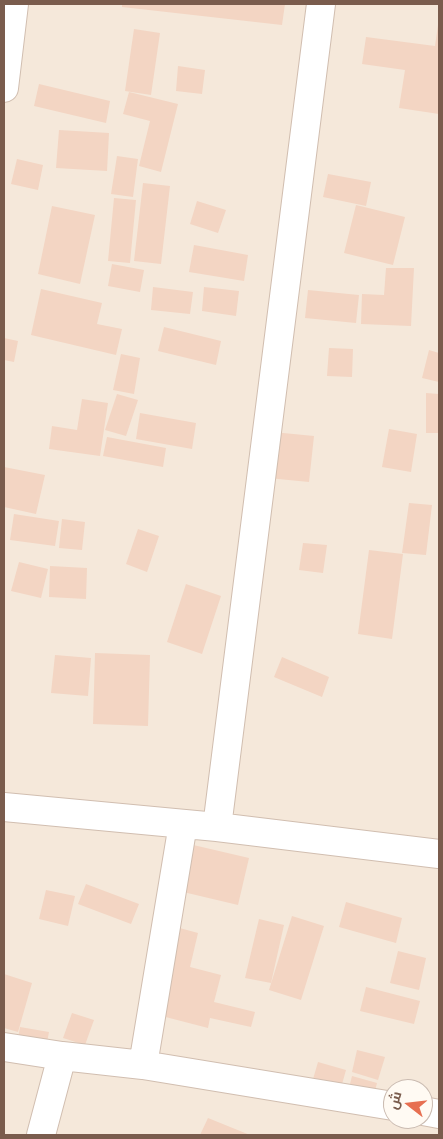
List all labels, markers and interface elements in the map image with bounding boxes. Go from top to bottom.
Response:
north arrow [383,1079,433,1129]
text: ش [382,1089,406,1111]

